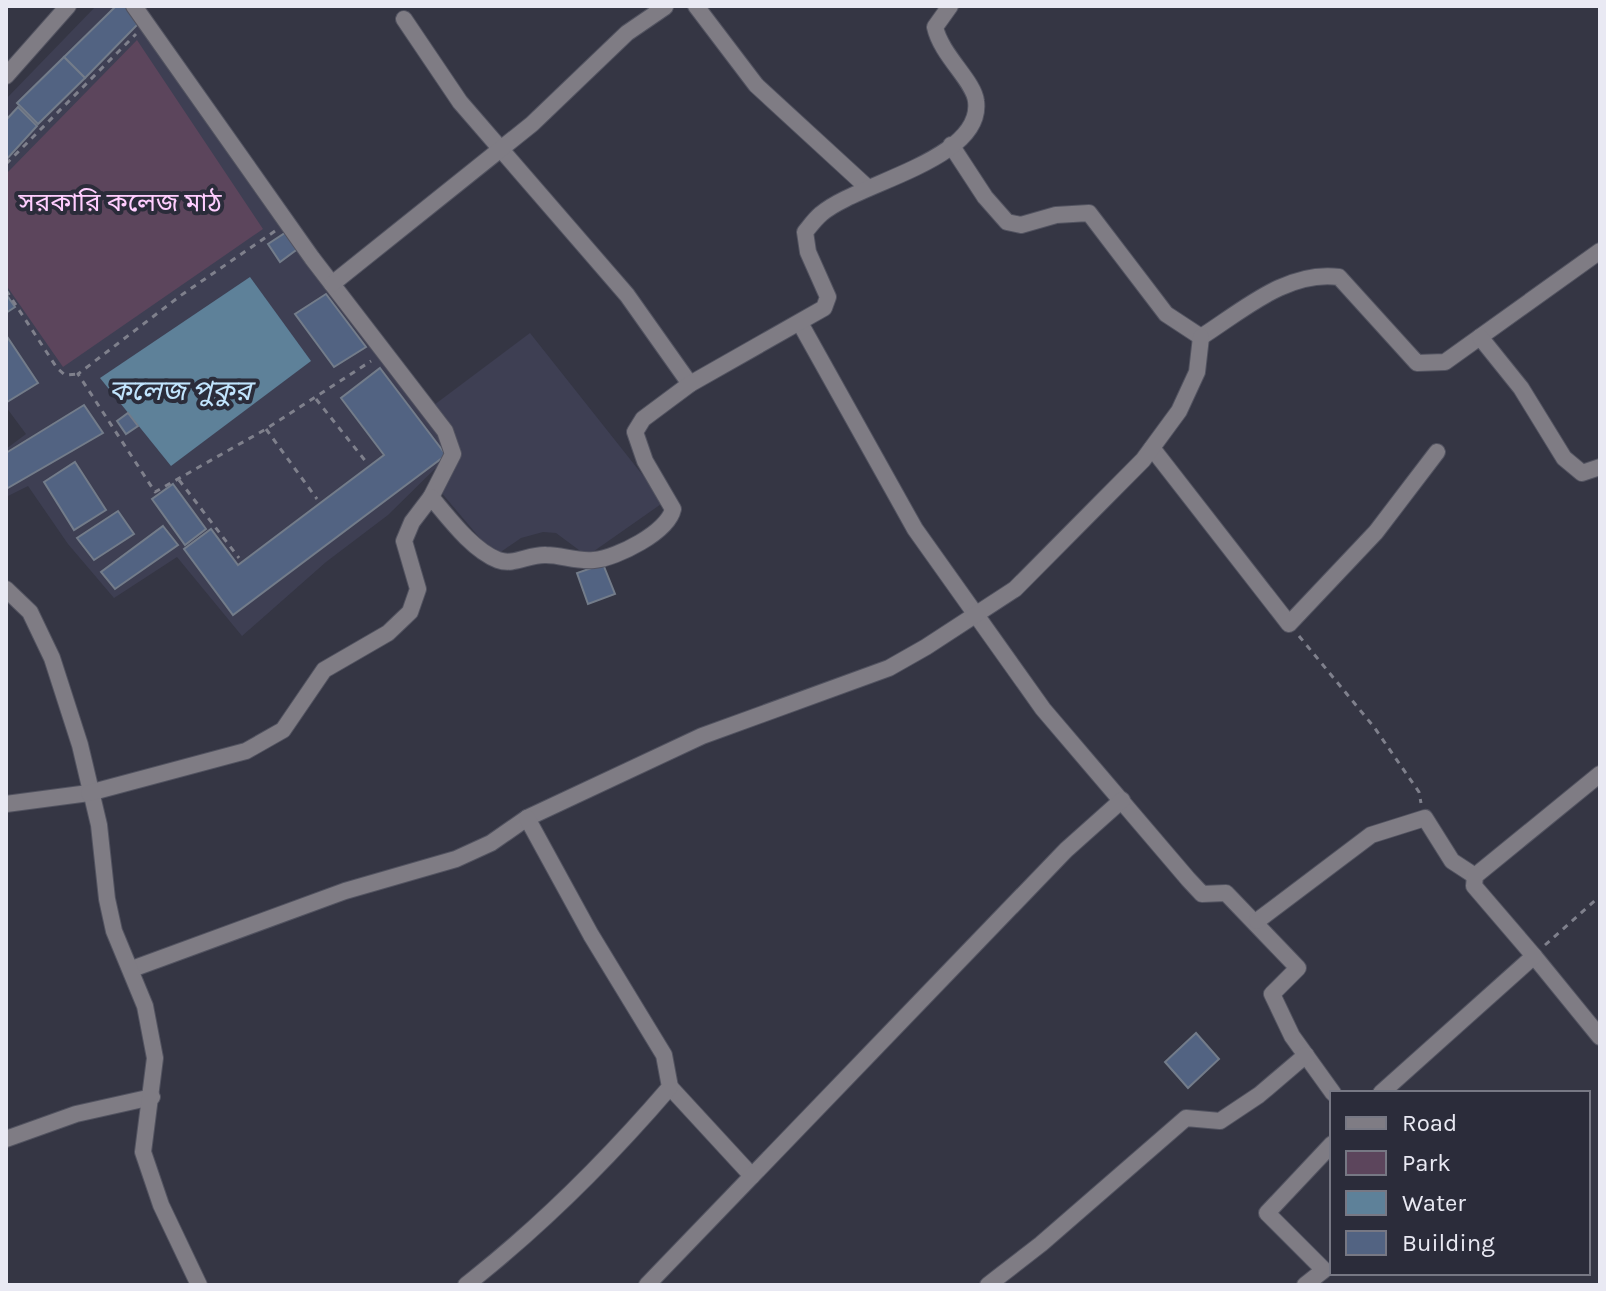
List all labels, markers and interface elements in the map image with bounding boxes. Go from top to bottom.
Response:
park label: সরকারি কলেজ মাঠ [17,187,222,218]
water label: কলেজ পুকুর [109,374,257,407]
legend [1330,1091,1590,1275]
text: Road [1402,1109,1457,1137]
text: Park [1402,1149,1451,1177]
text: Water [1402,1189,1466,1217]
text: Building [1402,1229,1495,1257]

